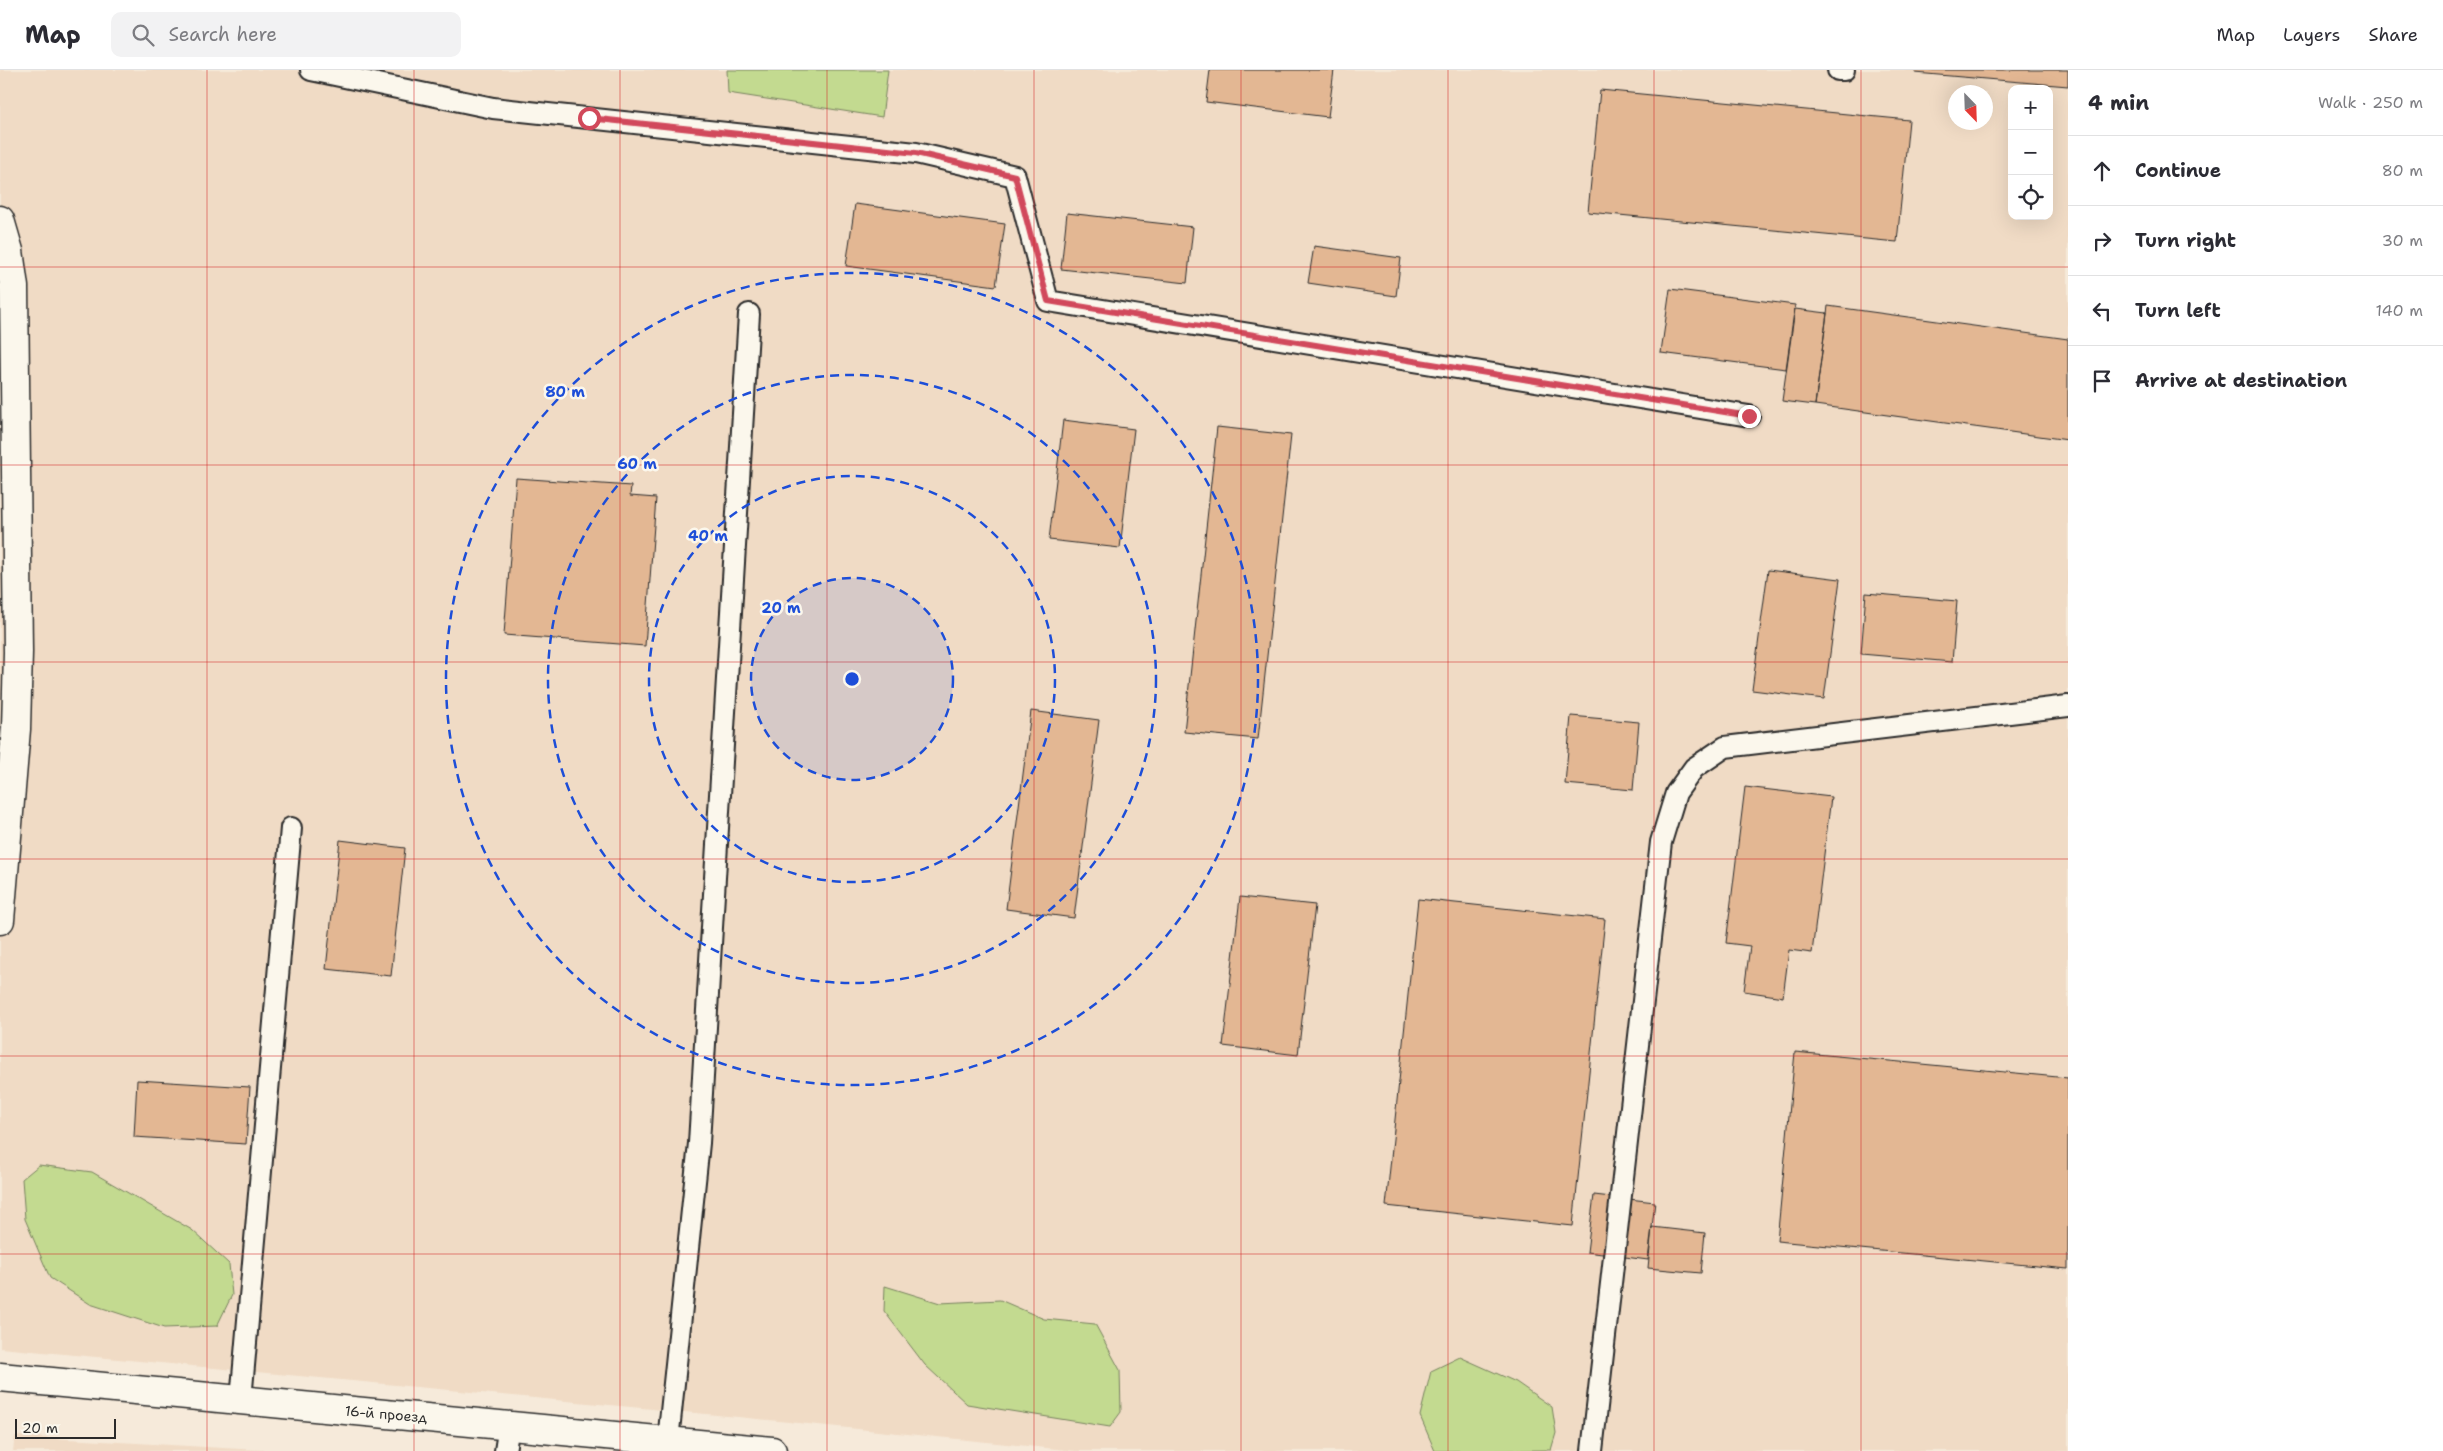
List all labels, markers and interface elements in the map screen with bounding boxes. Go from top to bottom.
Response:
search box [111,12,461,57]
text: Map [25,19,81,51]
icon: search [129,21,157,49]
text: Search here [169,22,277,47]
text: Map [2217,23,2255,47]
text: Layers [2283,23,2340,47]
text: Share [2368,23,2418,47]
north arrow [1948,85,1993,130]
map controls [2008,85,2053,220]
button: + [2008,85,2053,130]
text: 4 min [2088,89,2149,117]
text: Walk · 250 m [2318,92,2423,113]
route start [578,107,601,130]
button: − [2008,130,2053,175]
icon: ahead [2088,157,2116,185]
text: Continue [2135,158,2221,183]
text: 80 m [2382,160,2423,181]
button: locate [2008,175,2053,220]
icon: right [2088,227,2116,255]
text: Turn right [2135,228,2236,253]
text: 30 m [2382,230,2423,251]
icon: left [2088,297,2116,325]
text: Turn left [2135,298,2221,323]
text: 140 m [2376,300,2423,321]
icon: arrive [2088,367,2116,395]
text: Arrive at destination [2135,368,2347,393]
text: 80 m [545,382,585,402]
route end [1738,405,1761,428]
text: 60 m [617,454,657,474]
text: 40 m [688,526,728,546]
text: 20 m [761,598,801,618]
centre of rings [843,670,861,688]
street label: 16-й проезд [344,1401,428,1427]
scale bar [15,1416,116,1439]
text: 20 m [22,1419,58,1437]

